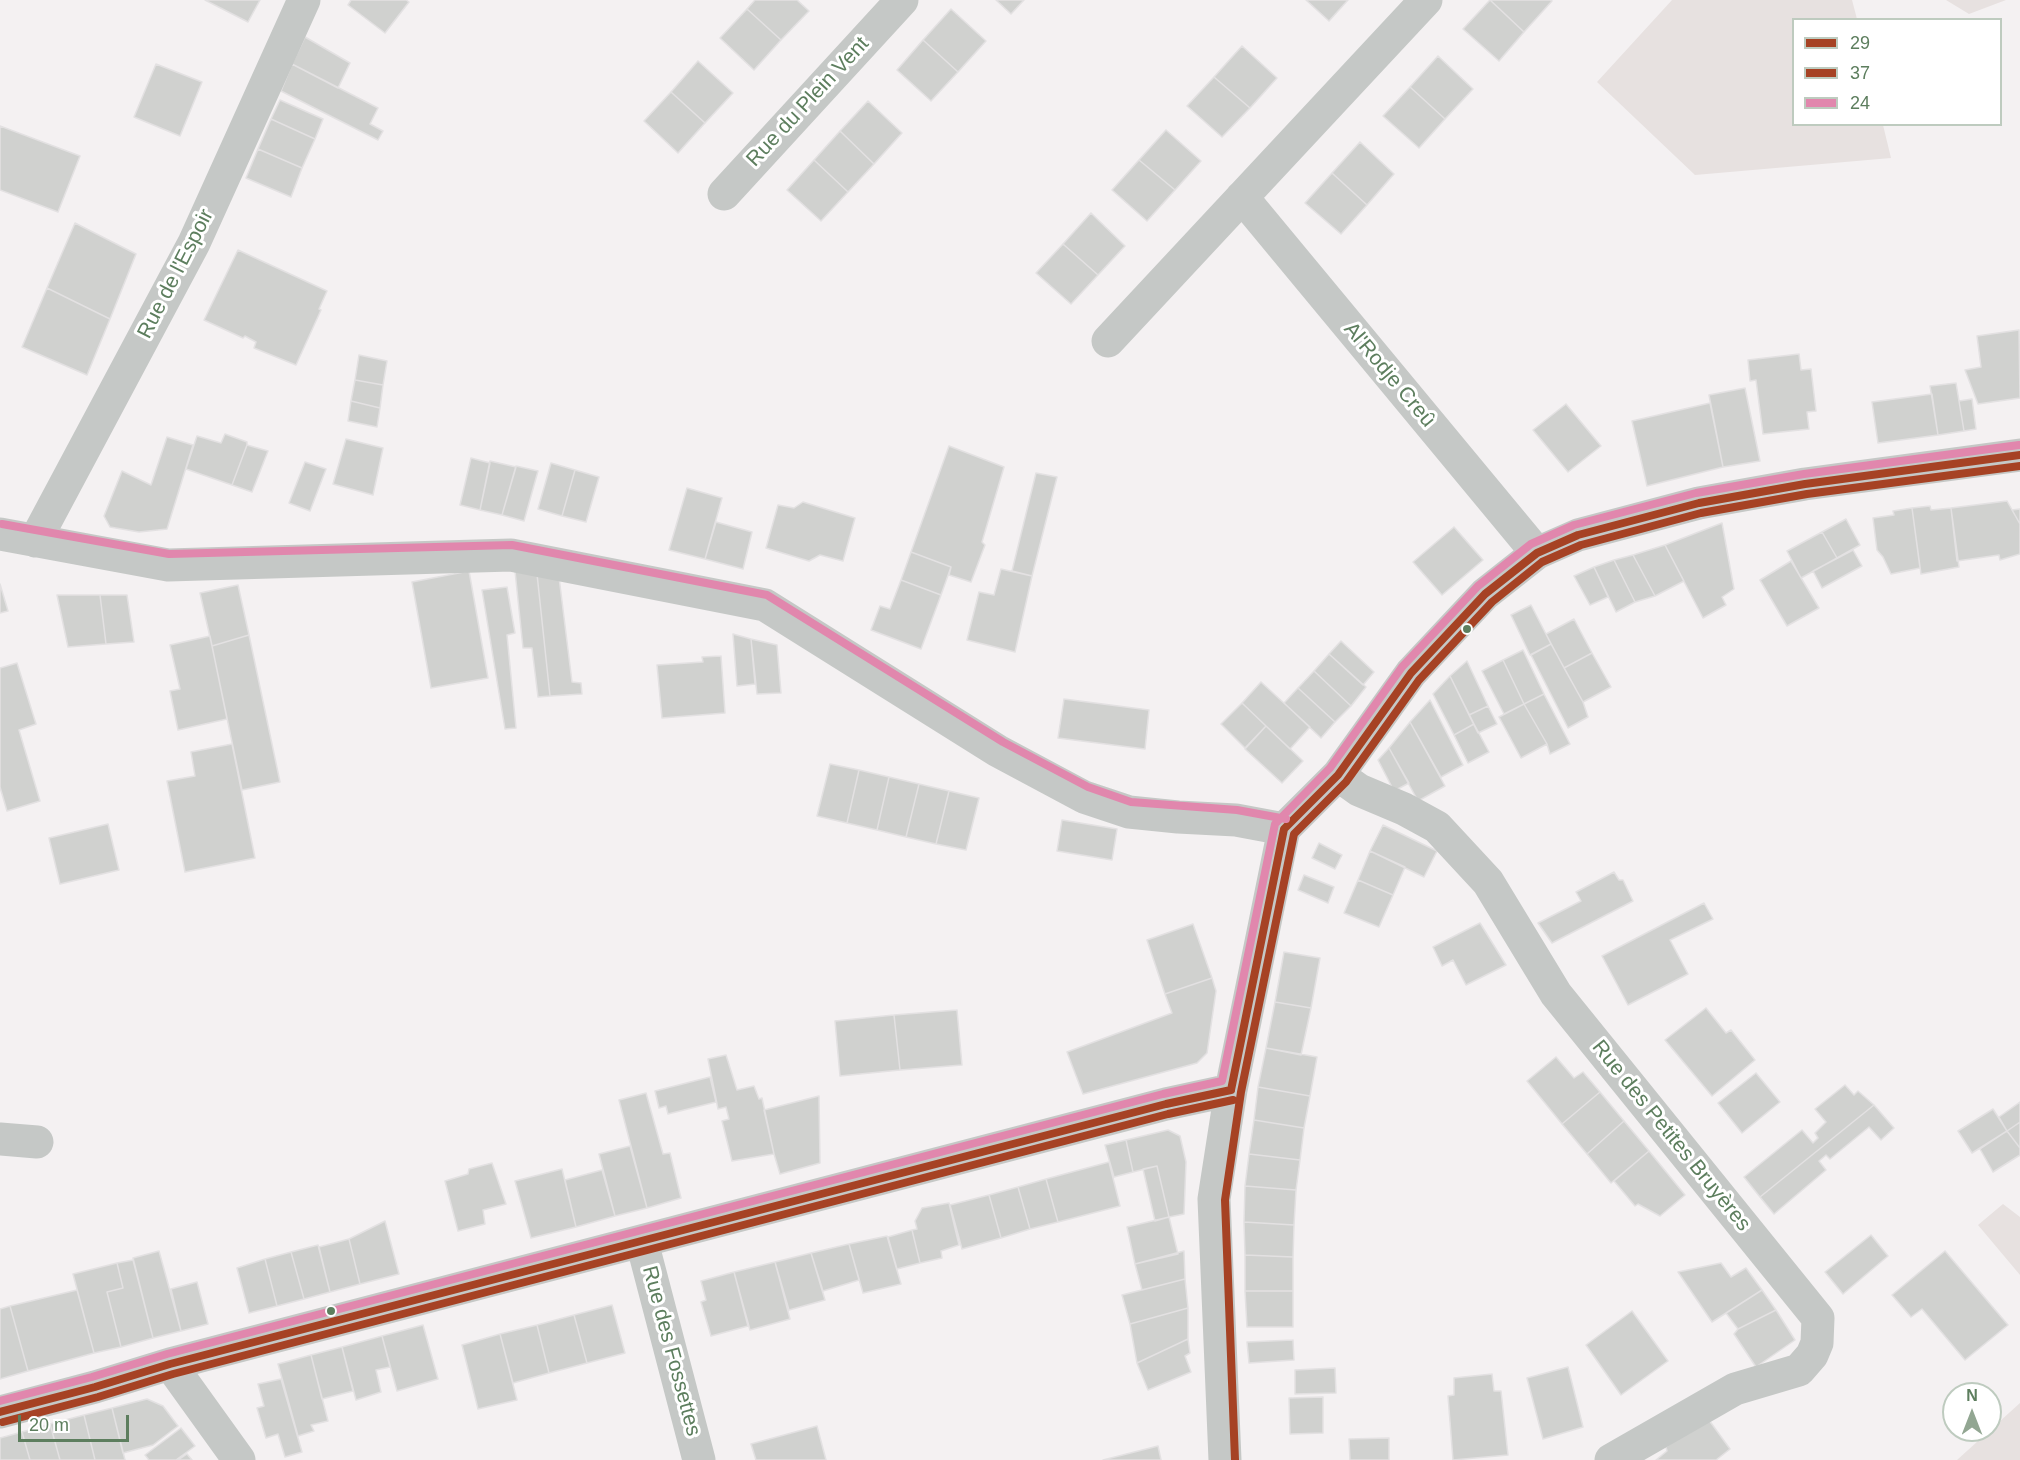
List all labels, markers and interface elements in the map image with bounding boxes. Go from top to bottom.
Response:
legend [1792,18,2002,126]
street label: Rue du Plein Vent [741,32,875,172]
text: 29 [1850,33,1870,53]
text: 37 [1850,63,1870,83]
text: 24 [1850,93,1870,113]
street label: Rue de l'Espoir [133,205,219,343]
street label: Al'Rodje Creû [1338,318,1440,432]
unlabelled marker [1461,623,1473,635]
street label: Rue des Petites Bruyères [1586,1036,1756,1236]
street label: Rue des Fossettes [636,1263,706,1439]
unlabelled marker [325,1305,337,1317]
north arrow [1942,1382,2002,1442]
text: N [1966,1387,1978,1404]
scale bar [21,1403,132,1441]
text: 20 m [29,1415,69,1435]

